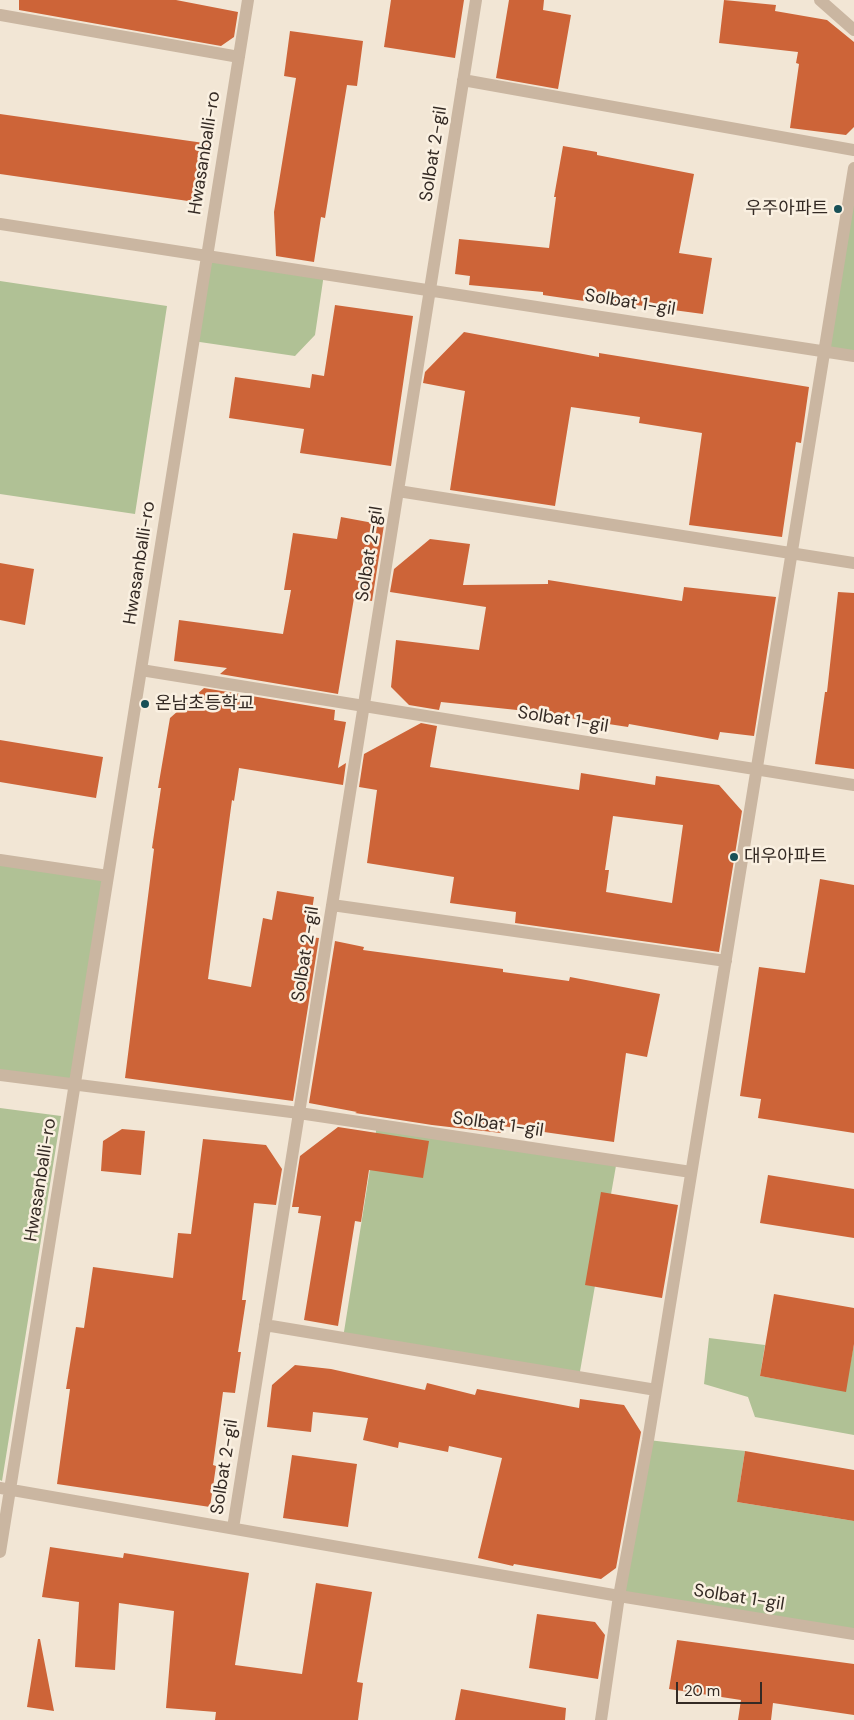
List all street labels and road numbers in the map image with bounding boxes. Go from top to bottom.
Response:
street label: Hwasanballi-ro [185,90,225,216]
street label: Solbat 2-gil [416,105,452,203]
street label: Solbat 1-gil [583,285,677,321]
street label: Hwasanballi-ro [120,500,160,626]
street label: Solbat 2-gil [352,505,388,603]
street label: Solbat 1-gil [516,702,610,738]
street label: Solbat 2-gil [288,905,324,1003]
street label: Solbat 1-gil [451,1108,545,1142]
street label: Hwasanballi-ro [21,1117,61,1243]
street label: Solbat 2-gil [207,1418,243,1516]
street label: Solbat 1-gil [692,1580,786,1616]

